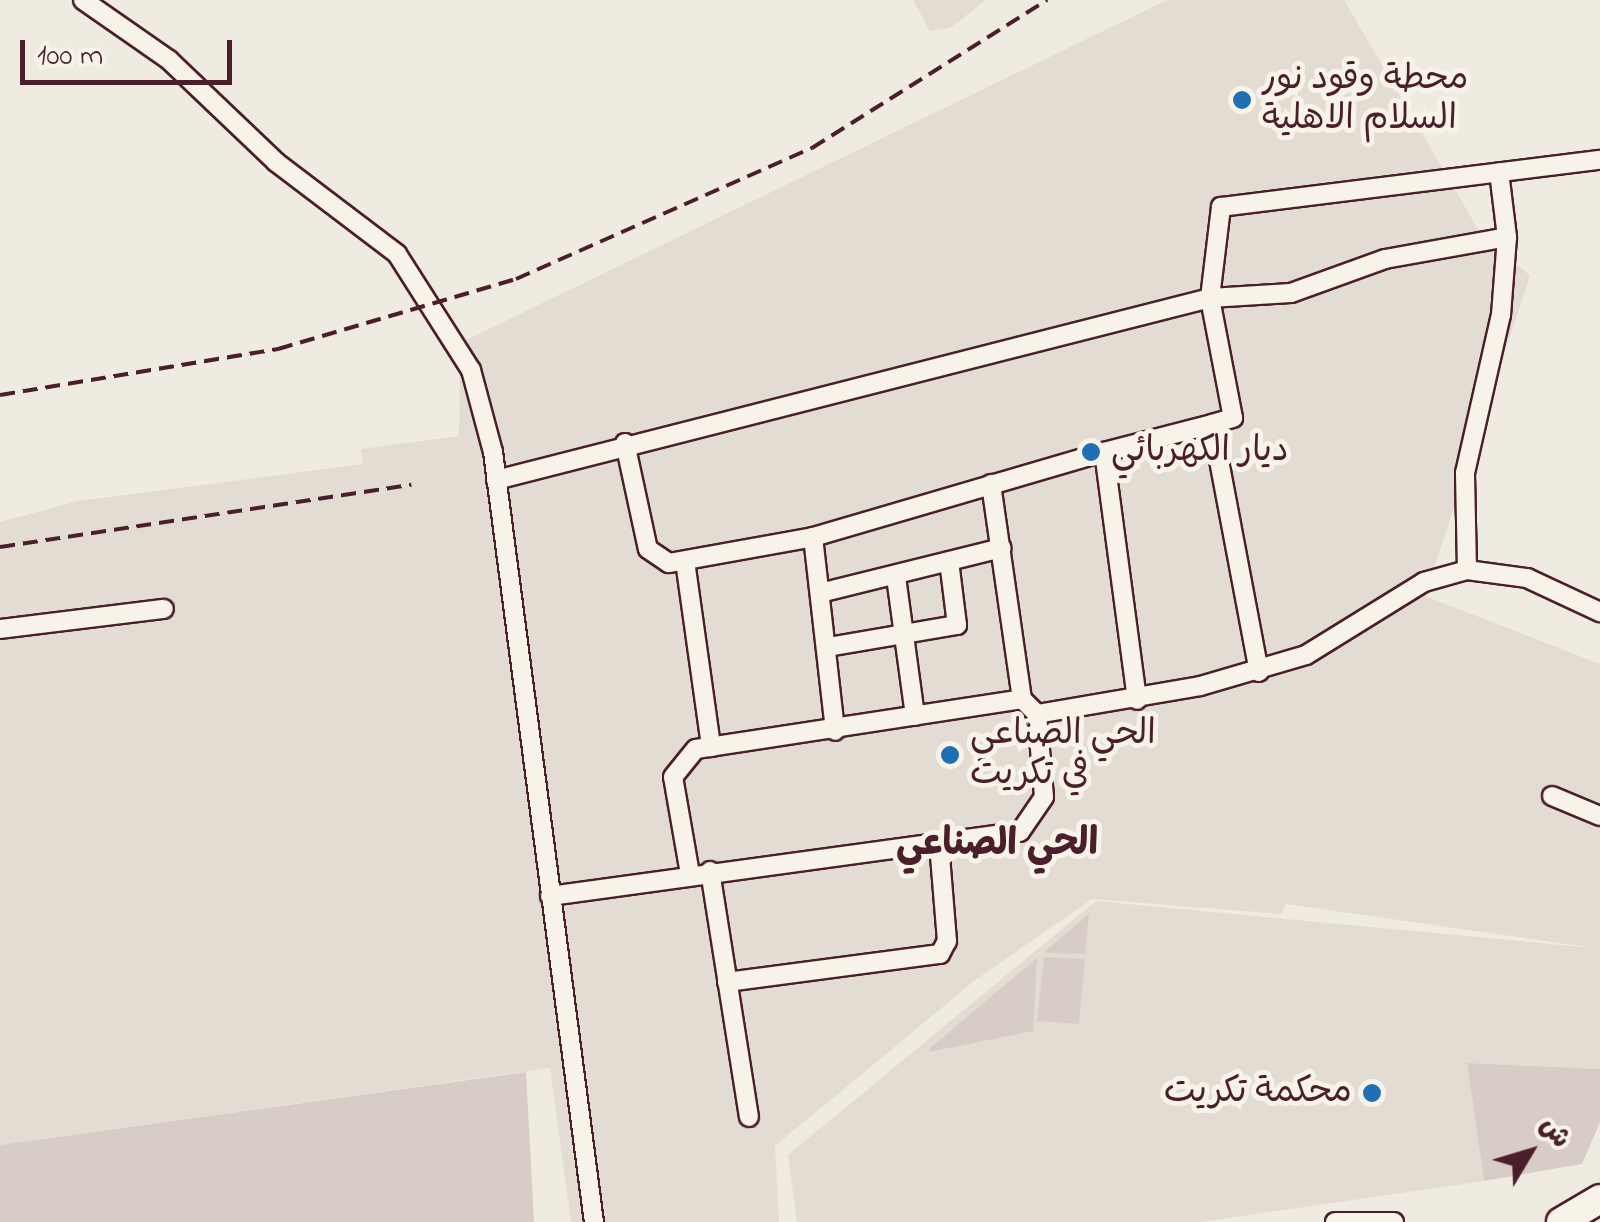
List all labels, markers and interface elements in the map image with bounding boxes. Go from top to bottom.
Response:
scale bar [25,20,238,82]
text: 100 m [37,35,103,79]
place label: محطة وقود نور السلام الاهلية [1262,59,1468,141]
marker: محطة وقود نور السلام الاهلية [1231,89,1253,111]
place label: ديار الكهربائي [1111,431,1289,473]
marker: ديار الكهربائي [1080,441,1102,463]
place label: الحي الصناعي في تكريت [970,714,1156,796]
marker: الحي الصناعي في تكريت [939,744,961,766]
district label: الحي الصناعي [896,823,1098,869]
place label: محكمة تكريت [1164,1072,1352,1114]
marker: محكمة تكريت [1361,1082,1383,1104]
north arrow [1480,1102,1580,1202]
text: ش [1528,1108,1580,1158]

